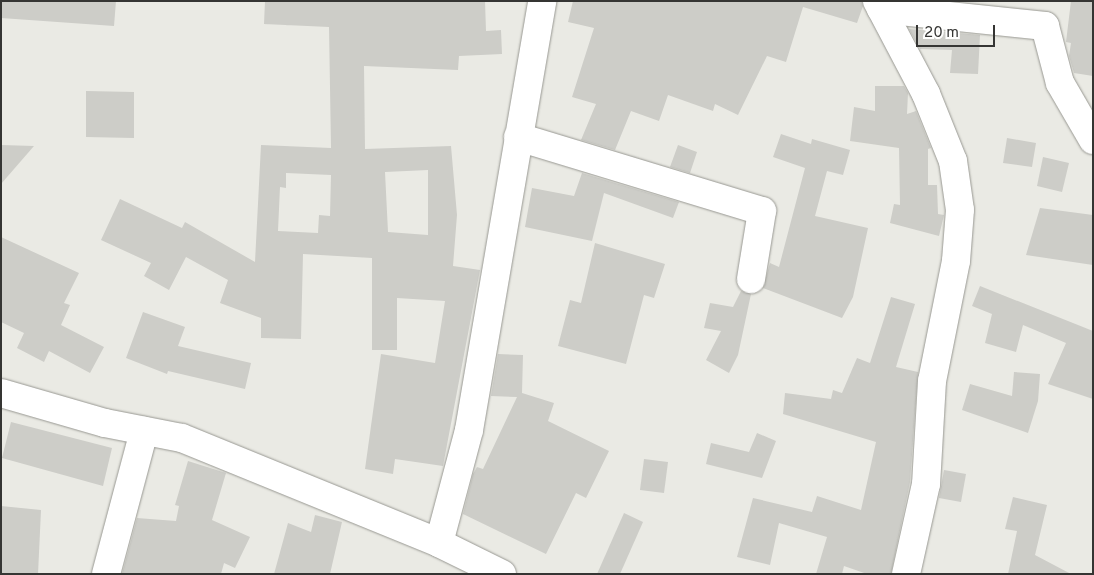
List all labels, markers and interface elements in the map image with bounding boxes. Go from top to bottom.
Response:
scale bar [919,15,998,47]
text: 20 m [924,24,959,43]

